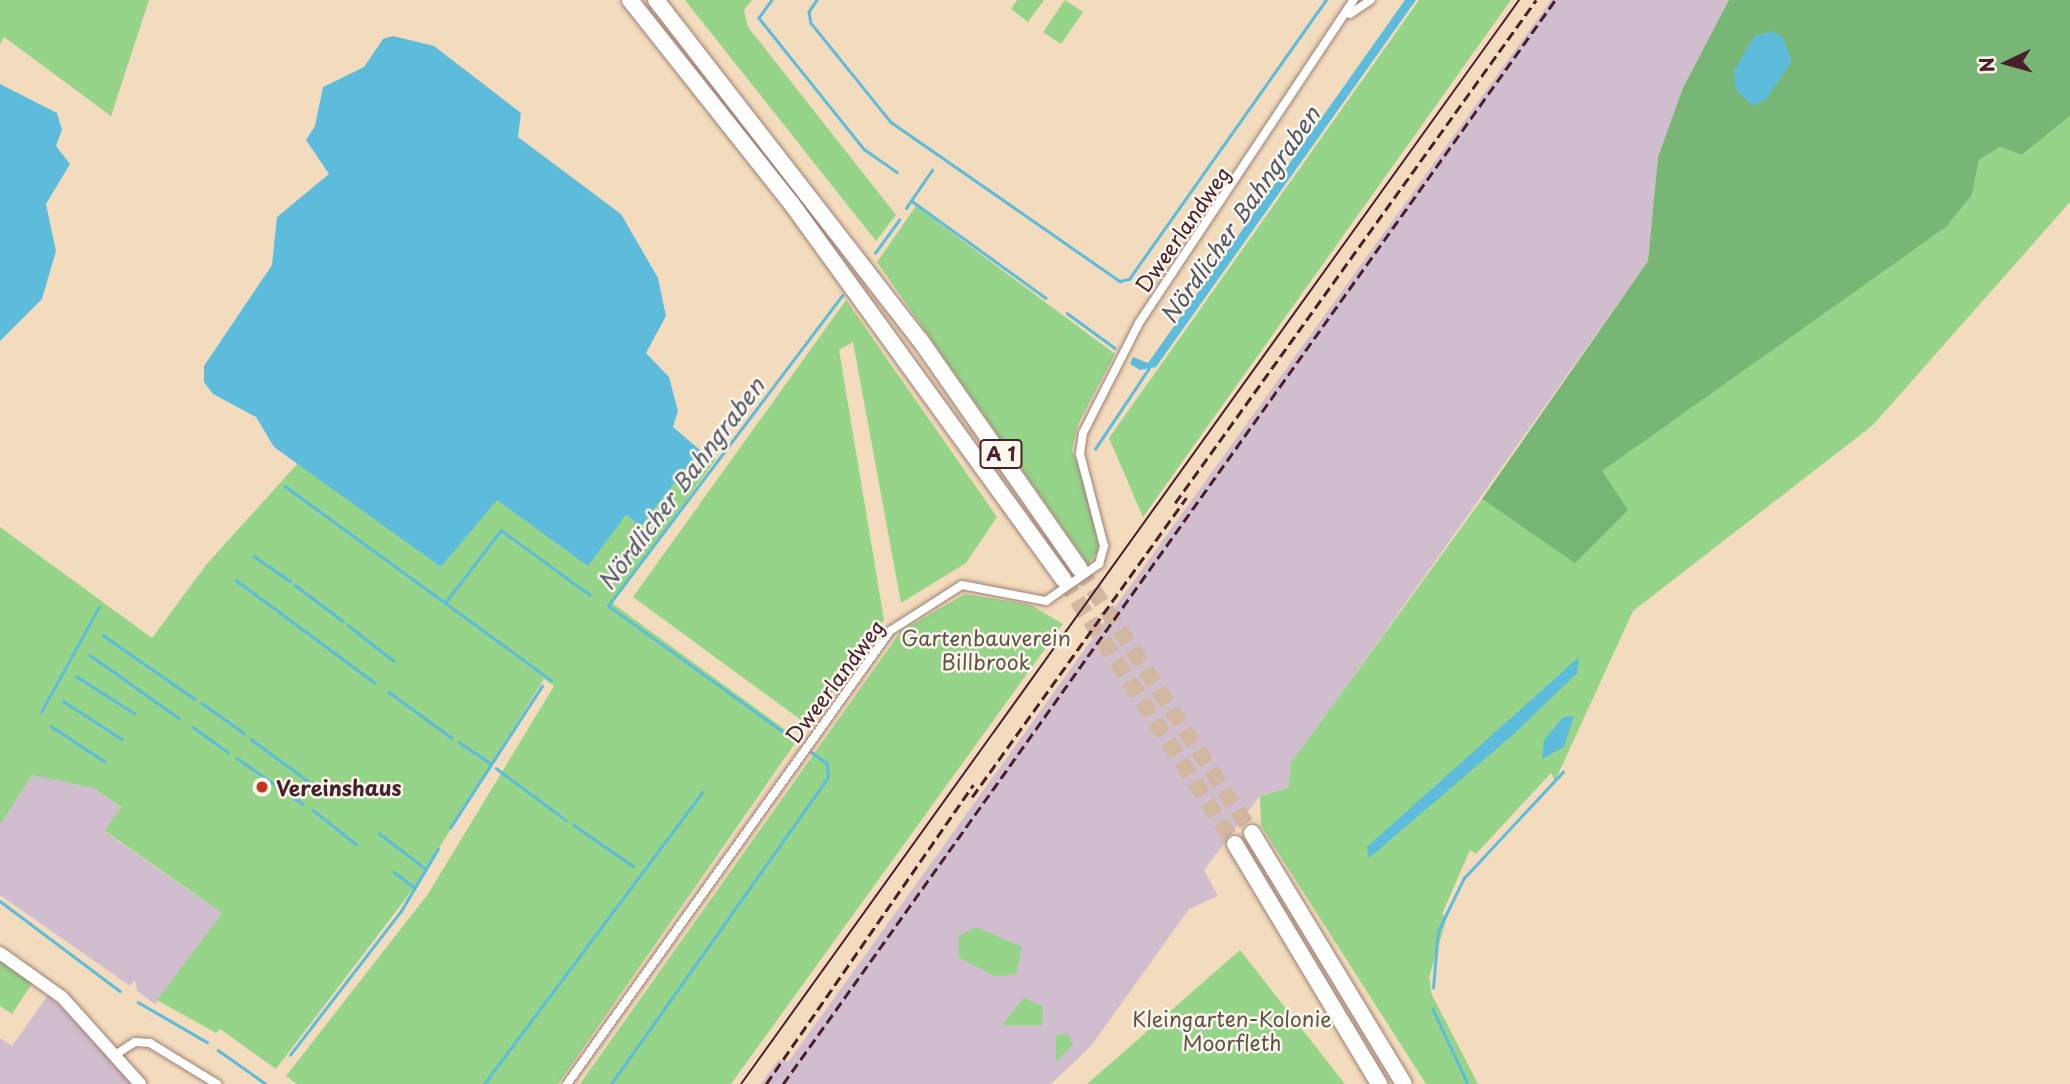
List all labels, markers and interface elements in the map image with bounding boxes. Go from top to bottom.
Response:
north arrow [1972,28,2042,98]
text: N [1971,56,2001,74]
water label: Nördlicher Bahngraben [1154,101,1326,329]
street label: Dweerlandweg [1129,161,1235,297]
water label: Nördlicher Bahngraben [592,372,770,596]
road number: A 1 [978,438,1024,470]
street label: Dweerlandweg [779,614,889,748]
park label: Gartenbauverein Billbrook [901,624,1071,674]
place label: Vereinshaus [276,774,402,800]
marker: Vereinshaus [254,779,270,795]
park label: Kleingarten-Kolonie Moorfleth [1132,1005,1332,1055]

